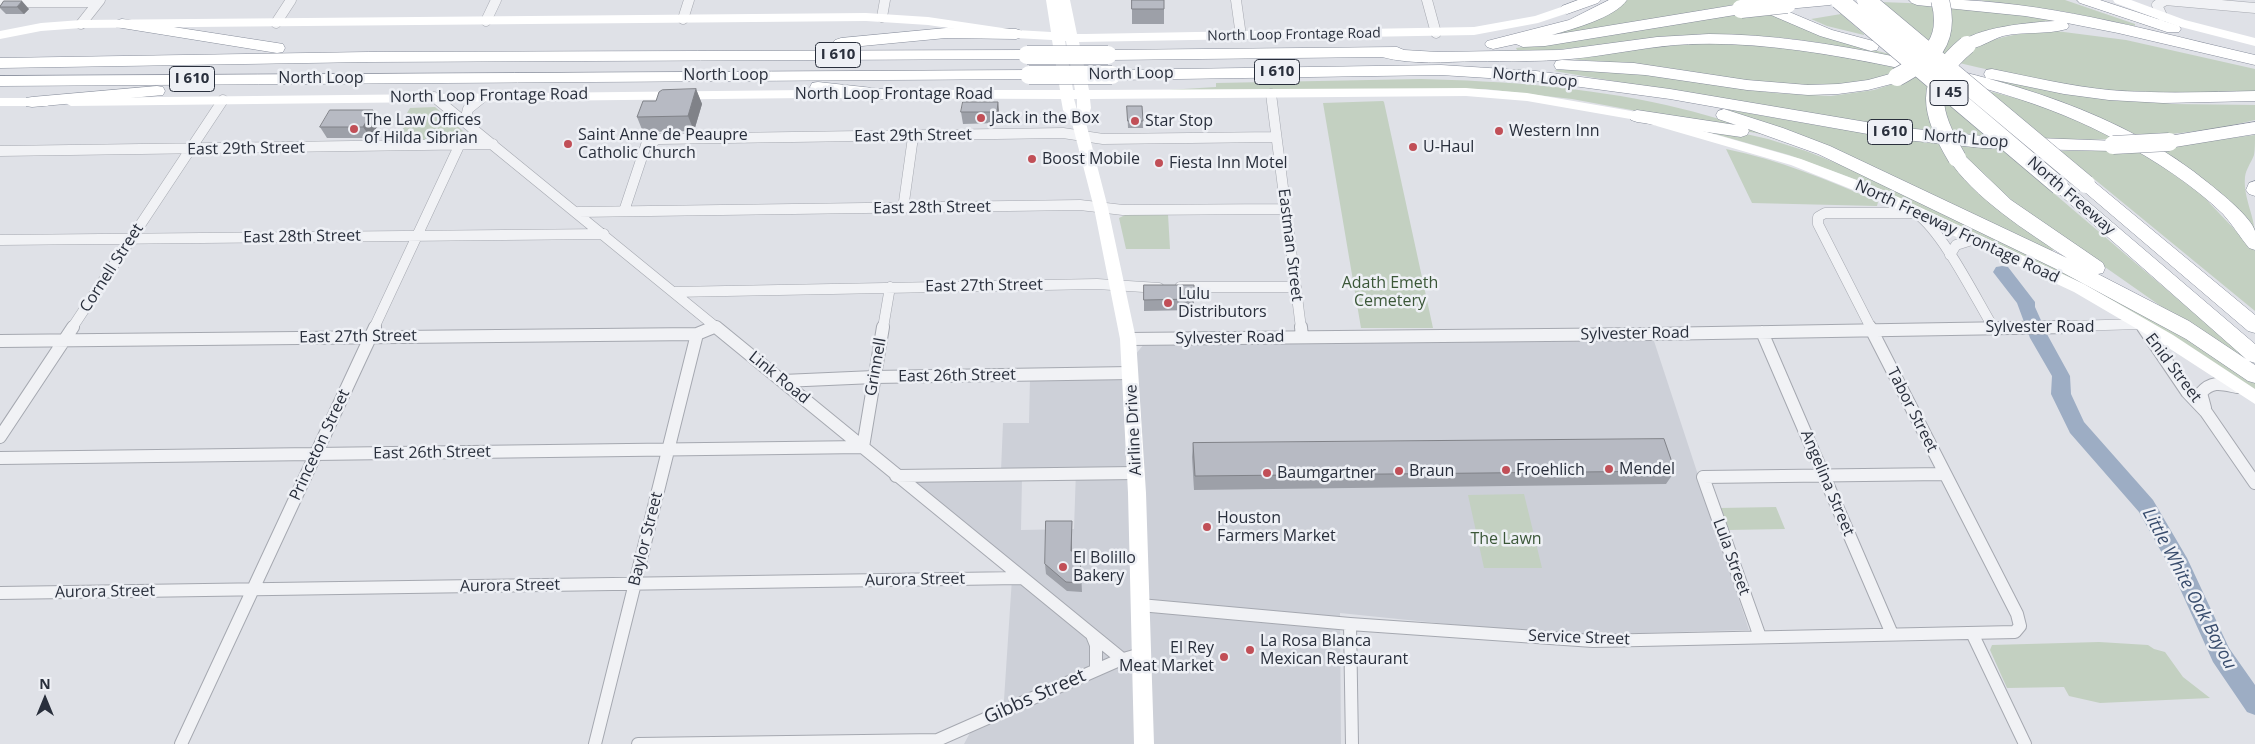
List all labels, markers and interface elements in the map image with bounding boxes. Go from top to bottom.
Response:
street label: North Loop Frontage Road [1207,25,1381,45]
road number: I 610 [816,42,860,68]
road number: I 610 [1254,60,1300,84]
street label: North Loop [1088,64,1174,84]
street label: North Loop [1492,64,1578,92]
street label: North Loop [683,65,769,85]
road number: I 610 [170,66,214,92]
street label: North Loop [278,68,364,88]
road number: I 45 [1930,80,1968,106]
street label: North Loop Frontage Road [795,84,993,104]
street label: North Loop Frontage Road [390,85,588,107]
place label: Jack in the Box [991,108,1099,128]
place label: The Law Offices of Hilda Sibrian [364,110,481,148]
place label: Star Stop [1145,111,1213,131]
marker: Jack in the Box [975,112,987,124]
marker: Star Stop [1129,115,1141,127]
road number: I 610 [1868,120,1912,144]
place label: Western Inn [1509,121,1600,141]
marker: The Law Offices of Hilda Sibrian [348,123,360,135]
place label: Saint Anne de Peaupre Catholic Church [578,125,748,163]
street label: East 29th Street [854,125,972,147]
marker: Western Inn [1493,125,1505,137]
street label: North Loop [1923,126,2009,152]
place label: U-Haul [1423,137,1474,157]
street label: East 29th Street [187,138,305,160]
marker: Saint Anne de Peaupre Catholic Church [562,138,574,150]
marker: U-Haul [1407,141,1419,153]
place label: Boost Mobile [1042,149,1140,169]
marker: Boost Mobile [1026,153,1038,165]
place label: Fiesta Inn Motel [1169,153,1288,173]
street label: North Freeway [2023,153,2119,239]
marker: Fiesta Inn Motel [1153,157,1165,169]
street label: North Freeway Frontage Road [1852,176,2062,288]
street label: Eastman Street [1274,188,1306,302]
street label: East 28th Street [873,197,991,219]
street label: Cornell Street [76,220,148,316]
street label: East 28th Street [243,226,361,248]
park label: Adath Emeth Cemetery [1342,273,1438,311]
street label: East 27th Street [925,275,1043,297]
place label: Lulu Distributors [1178,284,1267,322]
marker: Lulu Distributors [1162,297,1174,309]
street label: Sylvester Road [1986,317,2094,337]
street label: Sylvester Road [1580,323,1690,345]
street label: East 27th Street [299,326,417,348]
street label: Sylvester Road [1175,327,1285,349]
street label: Enid Street [2141,330,2205,406]
street label: Grinnell [861,336,891,398]
street label: Link Road [745,348,813,408]
street label: Tabor Street [1882,364,1942,456]
street label: East 26th Street [898,365,1016,387]
street label: Airline Drive [1122,384,1146,476]
street label: Princeton Street [286,386,354,504]
street label: Angelina Street [1796,427,1858,539]
street label: East 26th Street [373,442,491,464]
place label: Mendel [1619,459,1675,479]
place label: Froehlich [1516,460,1585,480]
place label: Braun [1409,461,1454,481]
place label: Baumgartner [1277,463,1376,483]
marker: Mendel [1603,463,1615,475]
marker: Froehlich [1500,464,1512,476]
marker: Braun [1393,465,1405,477]
marker: Baumgartner [1261,467,1273,479]
street label: Baylor Street [625,490,667,588]
water label: Little White Oak Bayou [2137,505,2241,673]
place label: Houston Farmers Market [1217,508,1336,546]
street label: Lula Street [1708,516,1754,598]
marker: Houston Farmers Market [1201,521,1213,533]
park label: The Lawn [1470,529,1542,549]
place label: El Bolillo Bakery [1073,548,1136,586]
marker: El Bolillo Bakery [1057,561,1069,573]
street label: Aurora Street [865,570,965,590]
street label: Aurora Street [460,576,560,596]
street label: Aurora Street [55,582,155,602]
street label: Service Street [1528,627,1630,649]
place label: La Rosa Blanca Mexican Restaurant [1260,631,1408,669]
place label: El Rey Meat Market [1119,638,1214,676]
marker: La Rosa Blanca Mexican Restaurant [1244,644,1256,656]
marker: El Rey Meat Market [1218,651,1230,663]
street label: Gibbs Street [981,664,1089,730]
north arrow [20,674,70,724]
text: N [39,674,51,693]

